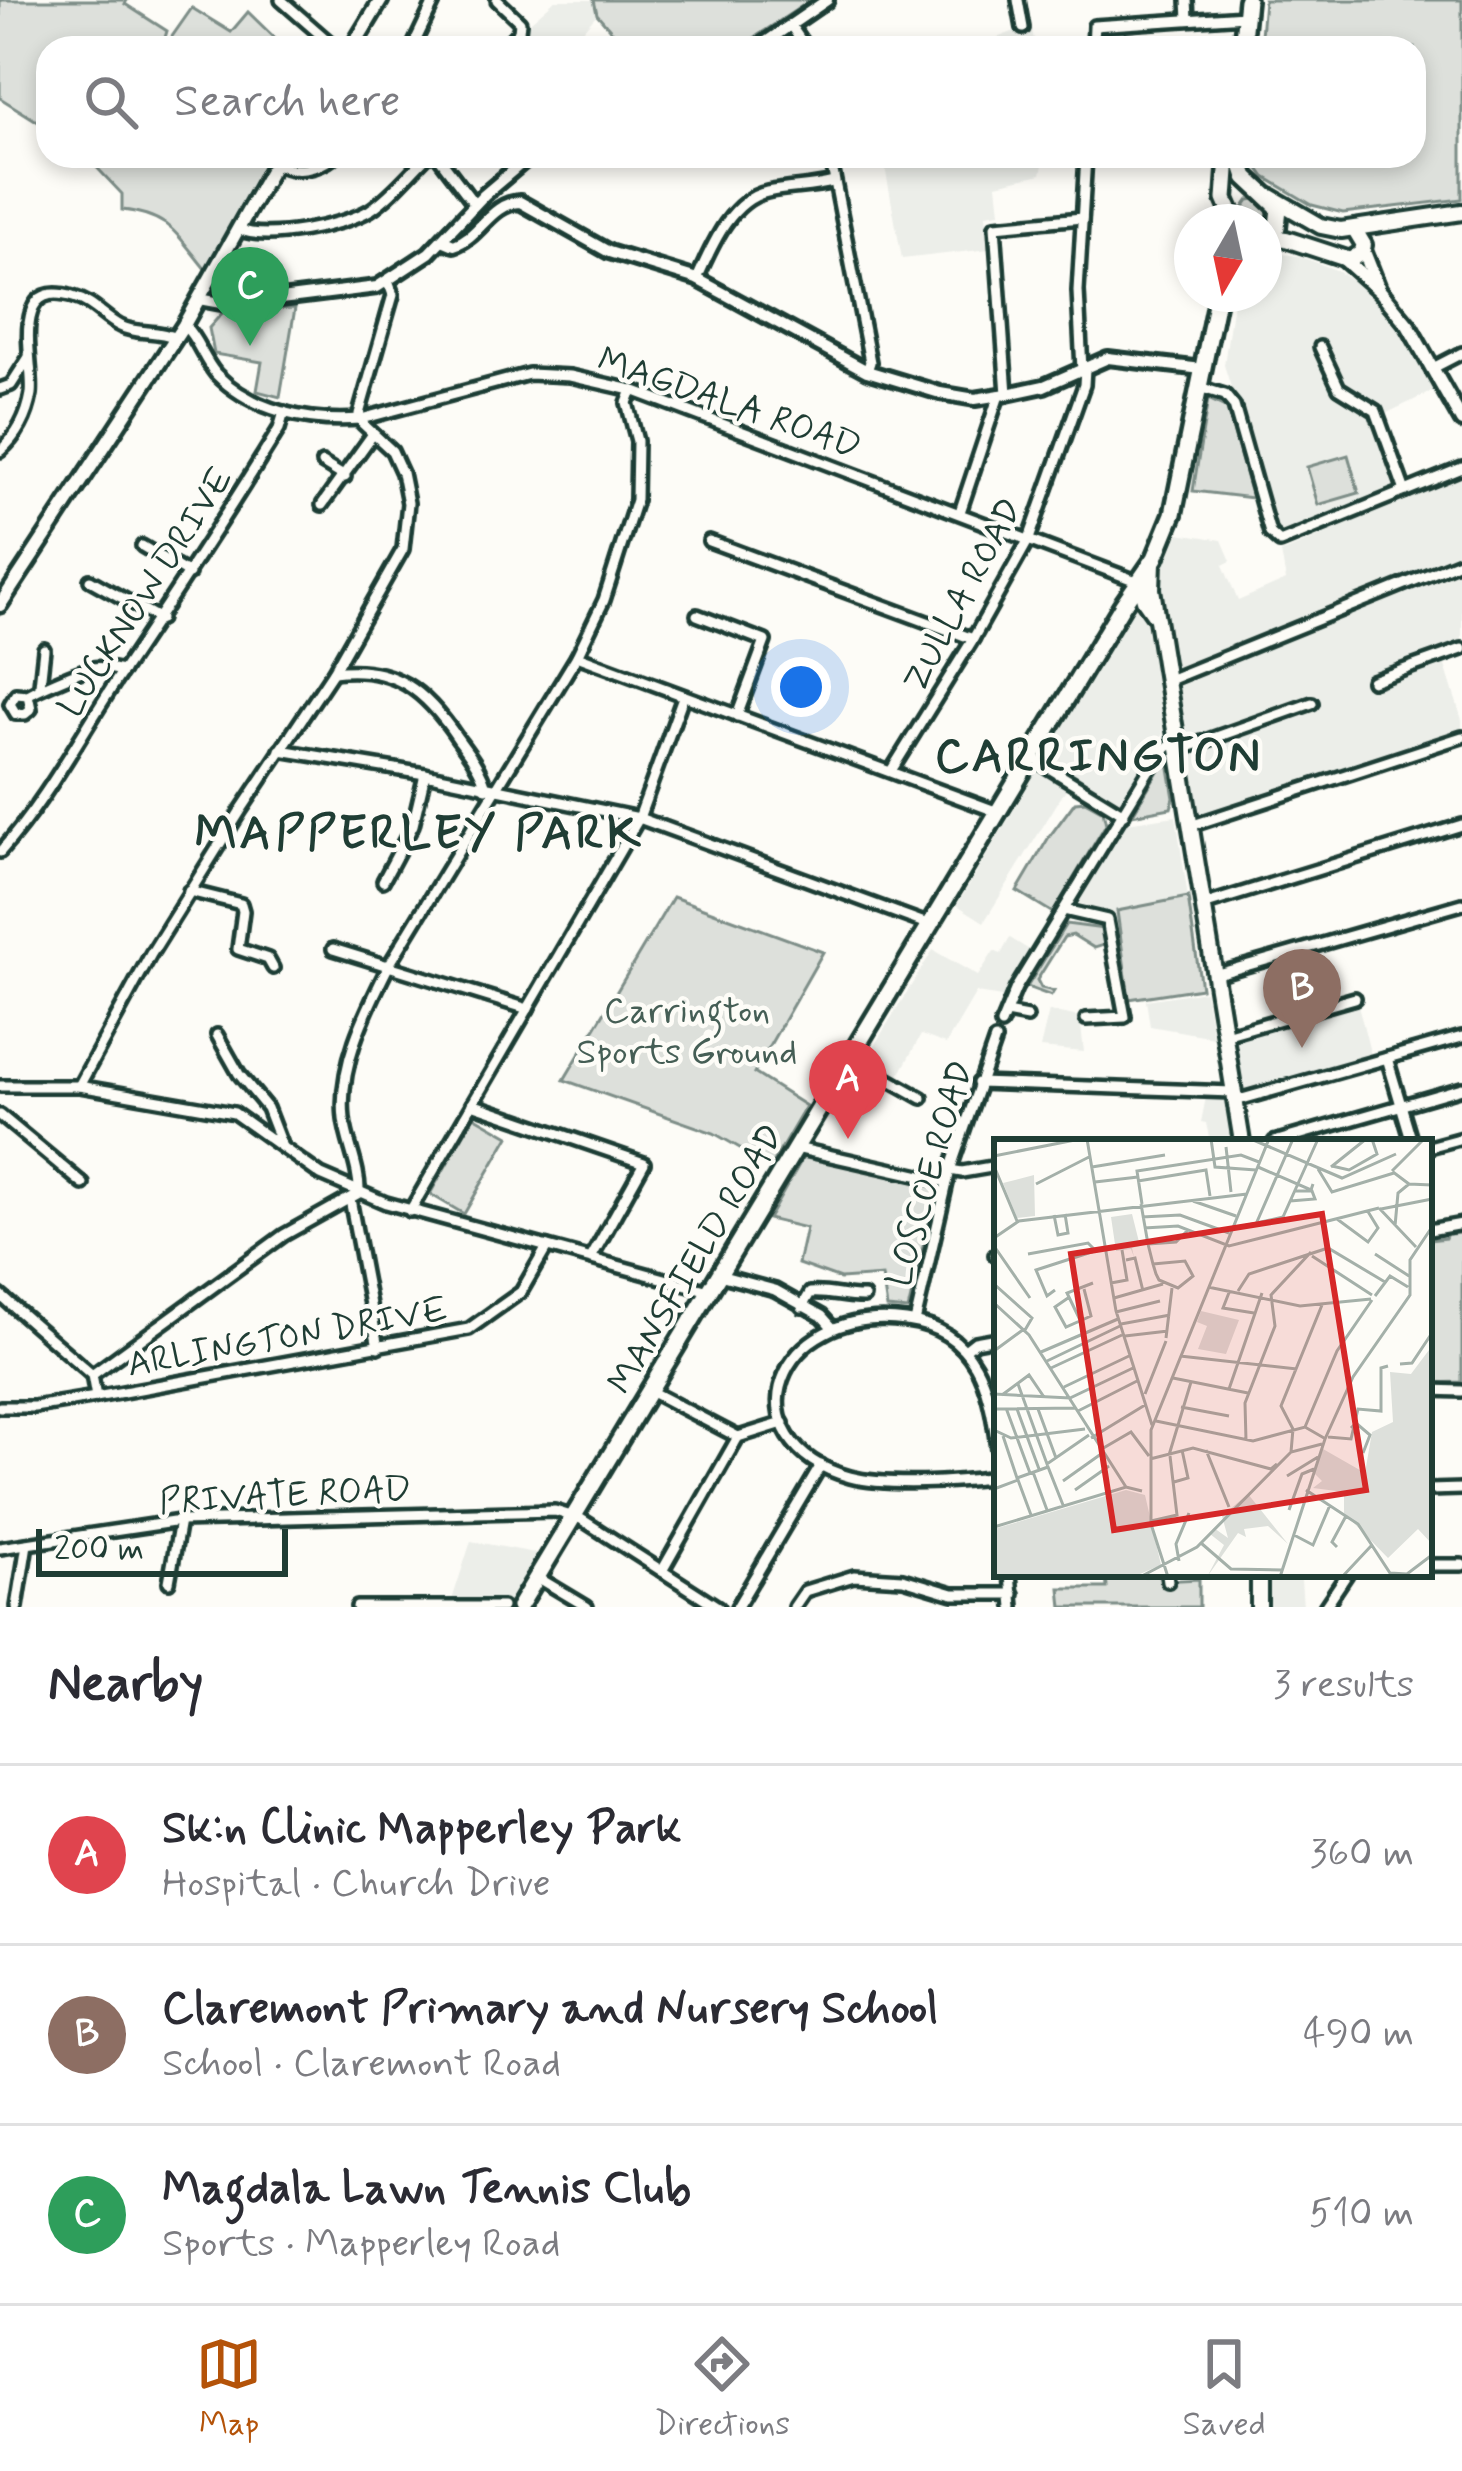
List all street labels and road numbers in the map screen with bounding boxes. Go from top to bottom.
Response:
street label: MAGDALA ROAD [591,337,867,471]
street label: LUCKNOW DRIVE [48,459,245,727]
street label: ZULLA ROAD [893,490,1035,701]
street label: LOSCOE ROAD [877,1055,986,1293]
street label: MANSFIELD ROAD [598,1116,796,1403]
street label: ARLINGTON DRIVE [124,1287,451,1390]
street label: PRIVATE ROAD [158,1466,412,1527]

